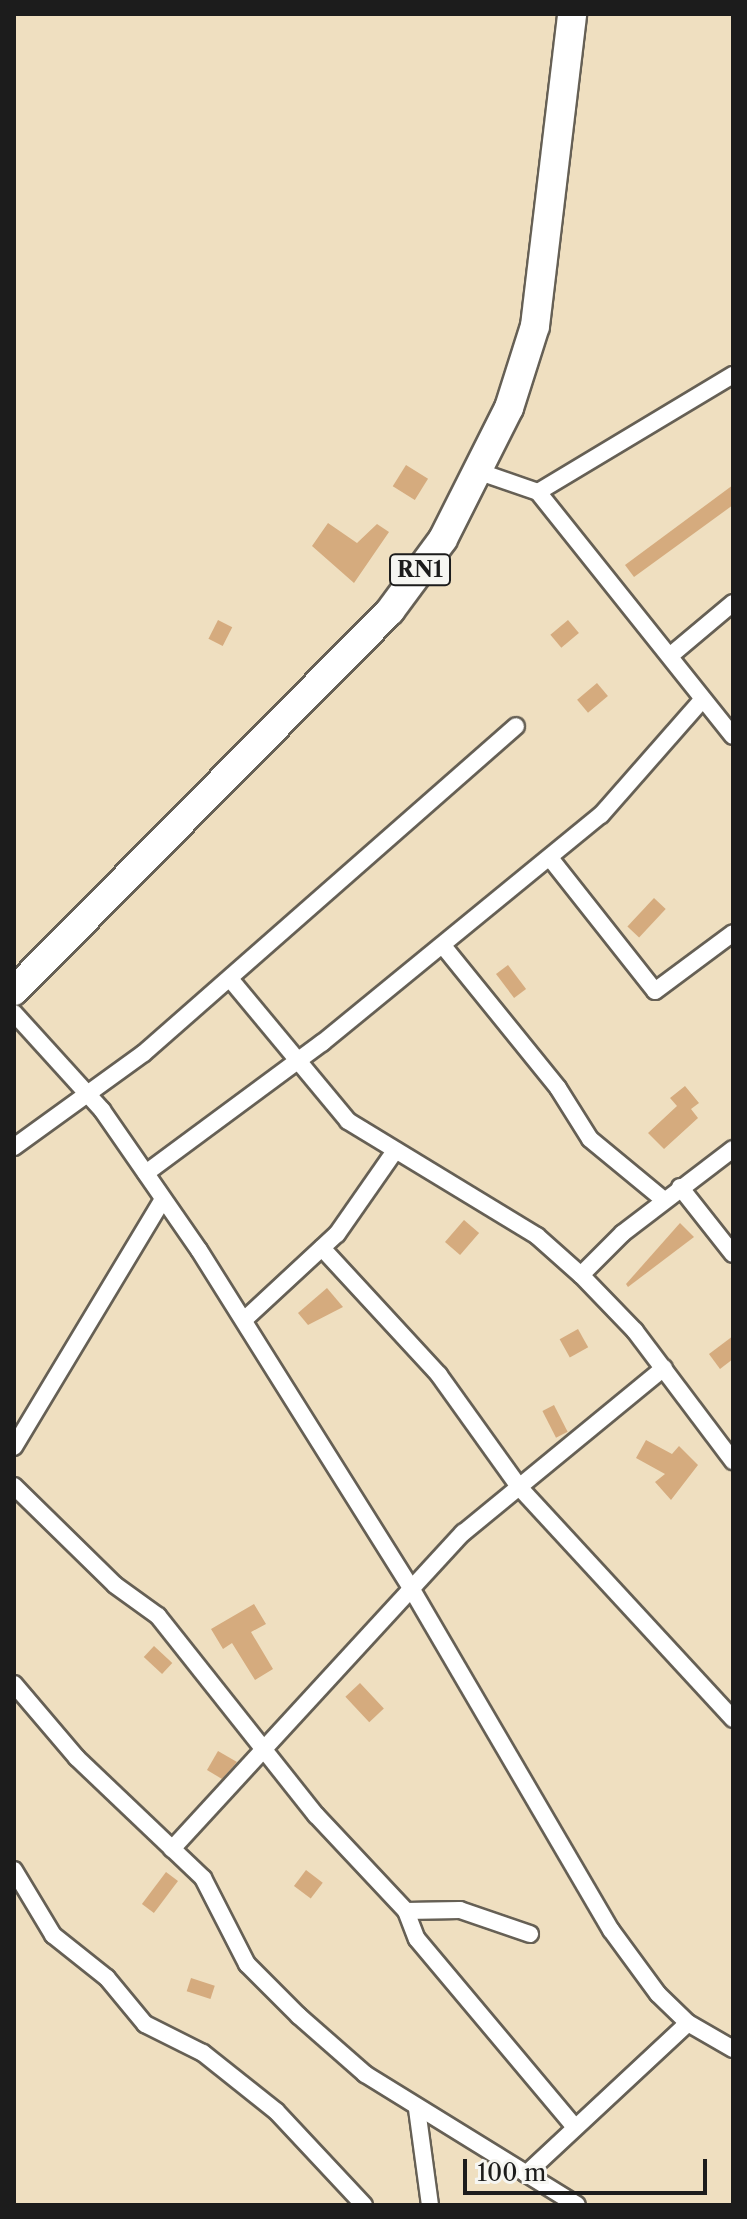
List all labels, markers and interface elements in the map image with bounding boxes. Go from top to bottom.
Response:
road number: RN1 [388,552,452,588]
scale bar [467,2143,711,2193]
text: 100 m [477,2158,546,2187]

